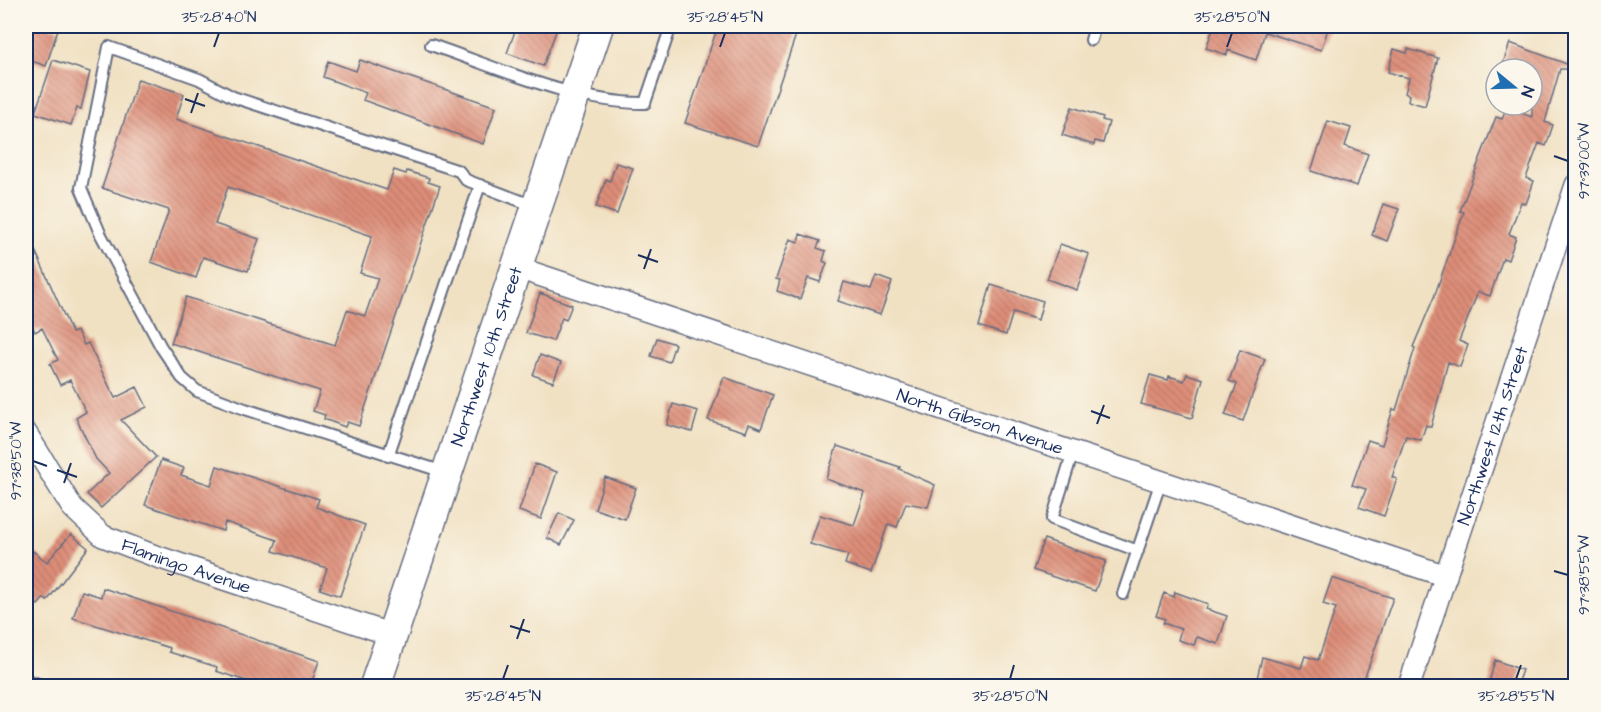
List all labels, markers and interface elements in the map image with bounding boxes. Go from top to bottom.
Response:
text: 35°28'40"N [182,7,256,28]
text: 35°28'45"N [687,7,763,28]
text: 35°28'50"N [1194,7,1270,28]
north arrow [1484,57,1544,117]
text: N [1515,83,1539,100]
text: 97°39'00"W [1574,123,1595,199]
street label: Northwest 10th Street [445,263,529,450]
street label: Northwest 12th Street [1452,342,1535,528]
street label: North Gibson Avenue [893,383,1067,461]
text: 97°38'50"W [6,422,27,500]
street label: Flamingo Avenue [118,532,254,600]
text: 97°38'55"W [1574,535,1595,615]
text: 35°28'45"N [465,686,541,707]
text: 35°28'50"N [972,686,1048,707]
text: 35°28'55"N [1478,686,1554,707]

